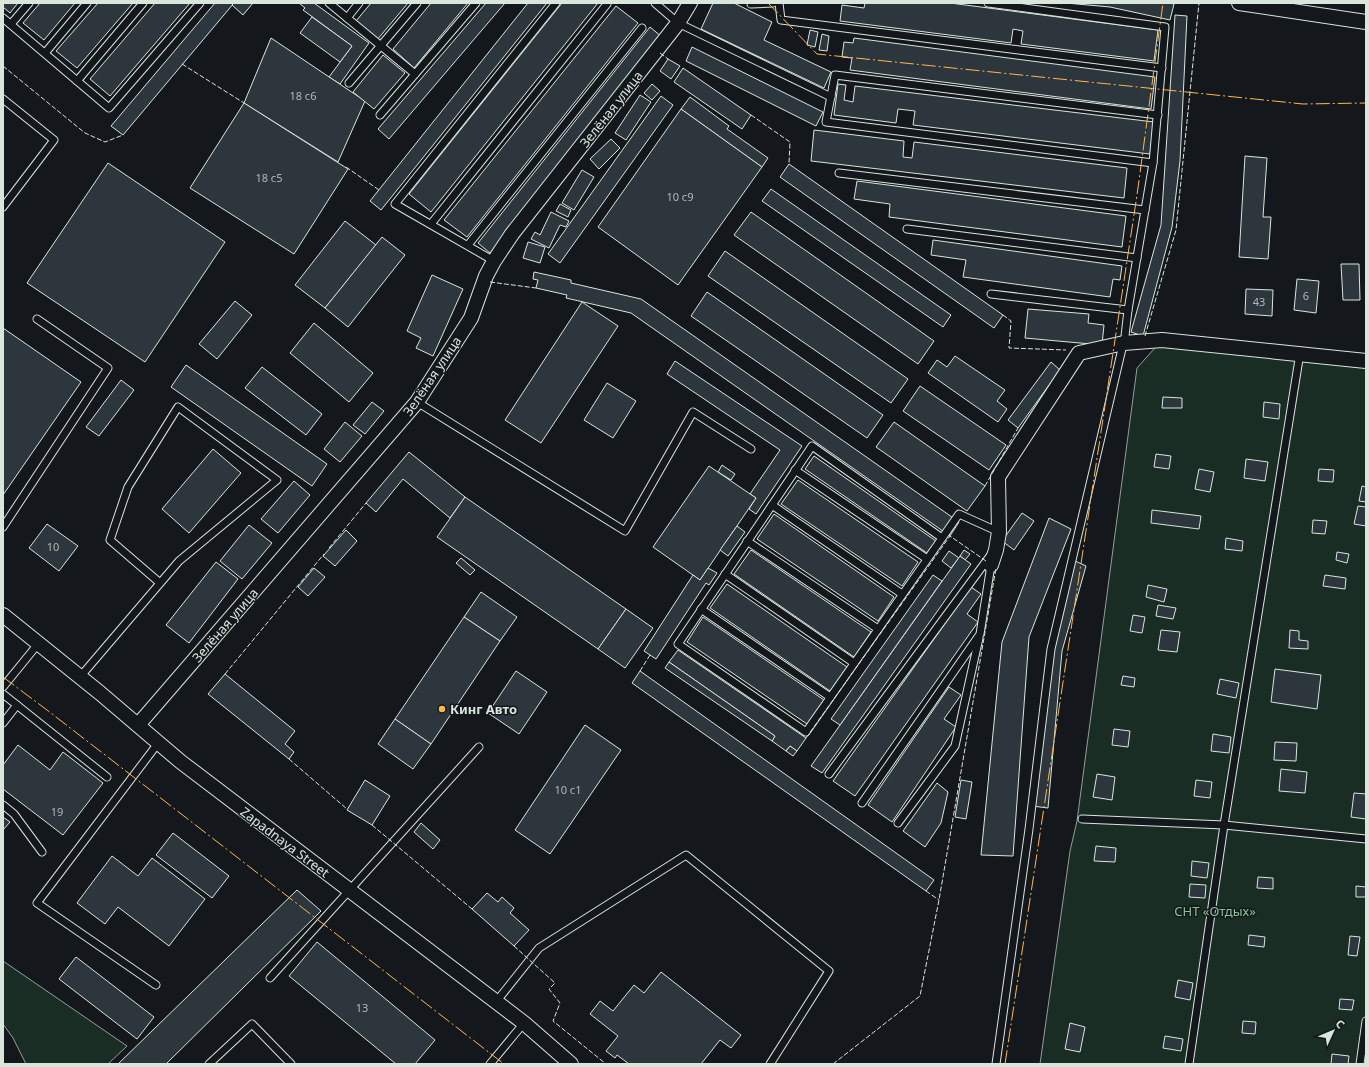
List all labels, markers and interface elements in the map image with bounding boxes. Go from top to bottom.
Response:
street label: Зелёная улица [575,67,647,151]
house number: 18 с6 [289,88,317,103]
house number: 18 с5 [255,170,283,185]
house number: 10 с9 [666,189,694,204]
house number: 6 [1303,288,1309,303]
house number: 43 [1253,294,1265,309]
street label: Зелёная улица [399,333,465,419]
house number: 10 [47,539,59,554]
street label: Зелёная улица [188,584,262,666]
place label: Кинг Авто [450,700,517,718]
marker: Кинг Авто [437,704,447,714]
house number: 10 с1 [554,782,582,797]
street label: Zapadnaya Street [237,803,333,882]
house number: 19 [51,804,63,819]
park label: СНТ «Отдых» [1174,902,1256,920]
house number: 13 [356,1000,368,1015]
north arrow [1313,1011,1353,1051]
text: С [1333,1016,1348,1031]

